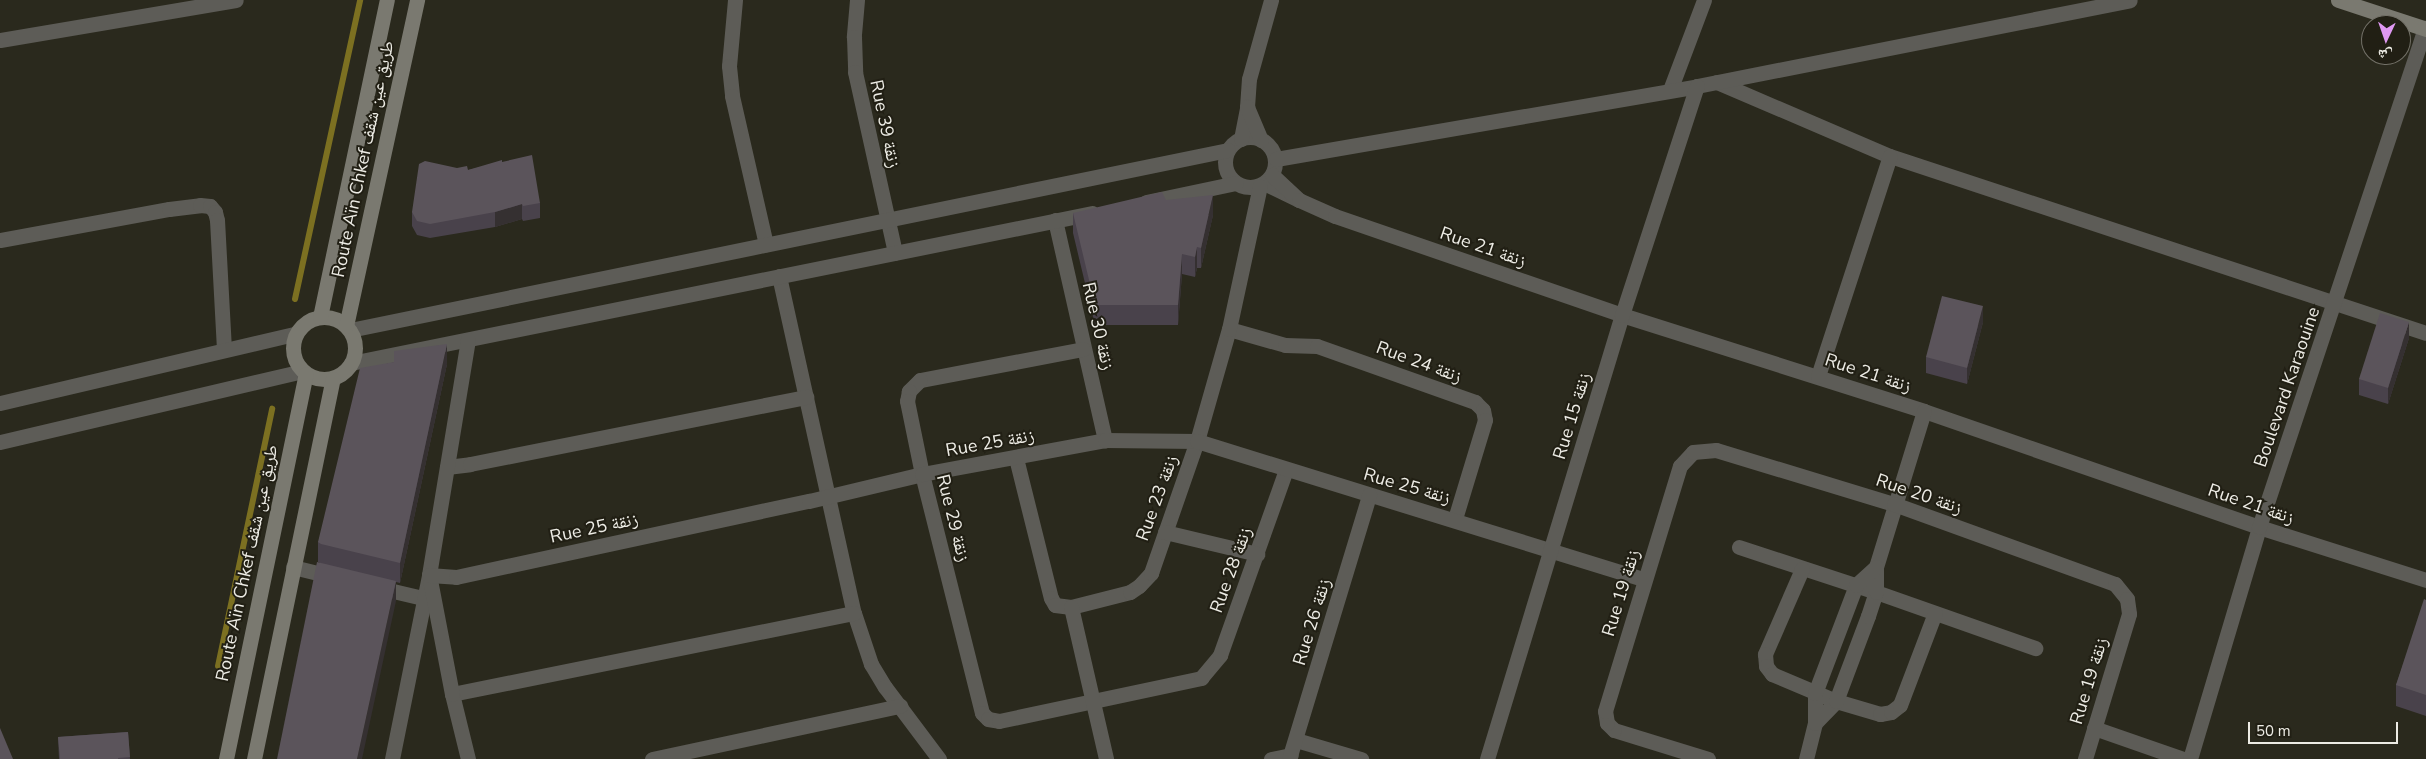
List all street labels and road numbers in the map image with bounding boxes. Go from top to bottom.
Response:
street label: Route Aïn Chkef طريق عين شقف [327,39,399,279]
street label: Rue 39 زنقة [865,78,905,170]
street label: Rue 21 زنقة [1437,222,1529,272]
street label: Rue 30 زنقة [1077,280,1119,372]
street label: Boulevard Karaouine [2249,304,2325,470]
street label: Rue 24 زنقة [1373,337,1465,387]
street label: Rue 21 زنقة [1822,349,1914,397]
street label: Rue 15 زنقة [1549,370,1595,462]
street label: Rue 25 زنقة [944,425,1036,461]
street label: Route Aïn Chkef طريق عين شقف [211,443,283,683]
street label: Rue 23 زنقة [1132,452,1182,544]
street label: Rue 25 زنقة [1361,463,1453,509]
street label: Rue 20 زنقة [1873,469,1965,519]
street label: Rue 29 زنقة [932,472,974,564]
street label: Rue 21 زنقة [2205,479,2297,529]
street label: Rue 25 زنقة [548,508,640,548]
street label: Rue 28 زنقة [1206,524,1256,616]
street label: Rue 19 زنقة [1598,547,1644,639]
street label: Rue 26 زنقة [1289,576,1335,668]
street label: Rue 19 زنقة [2066,635,2112,727]

